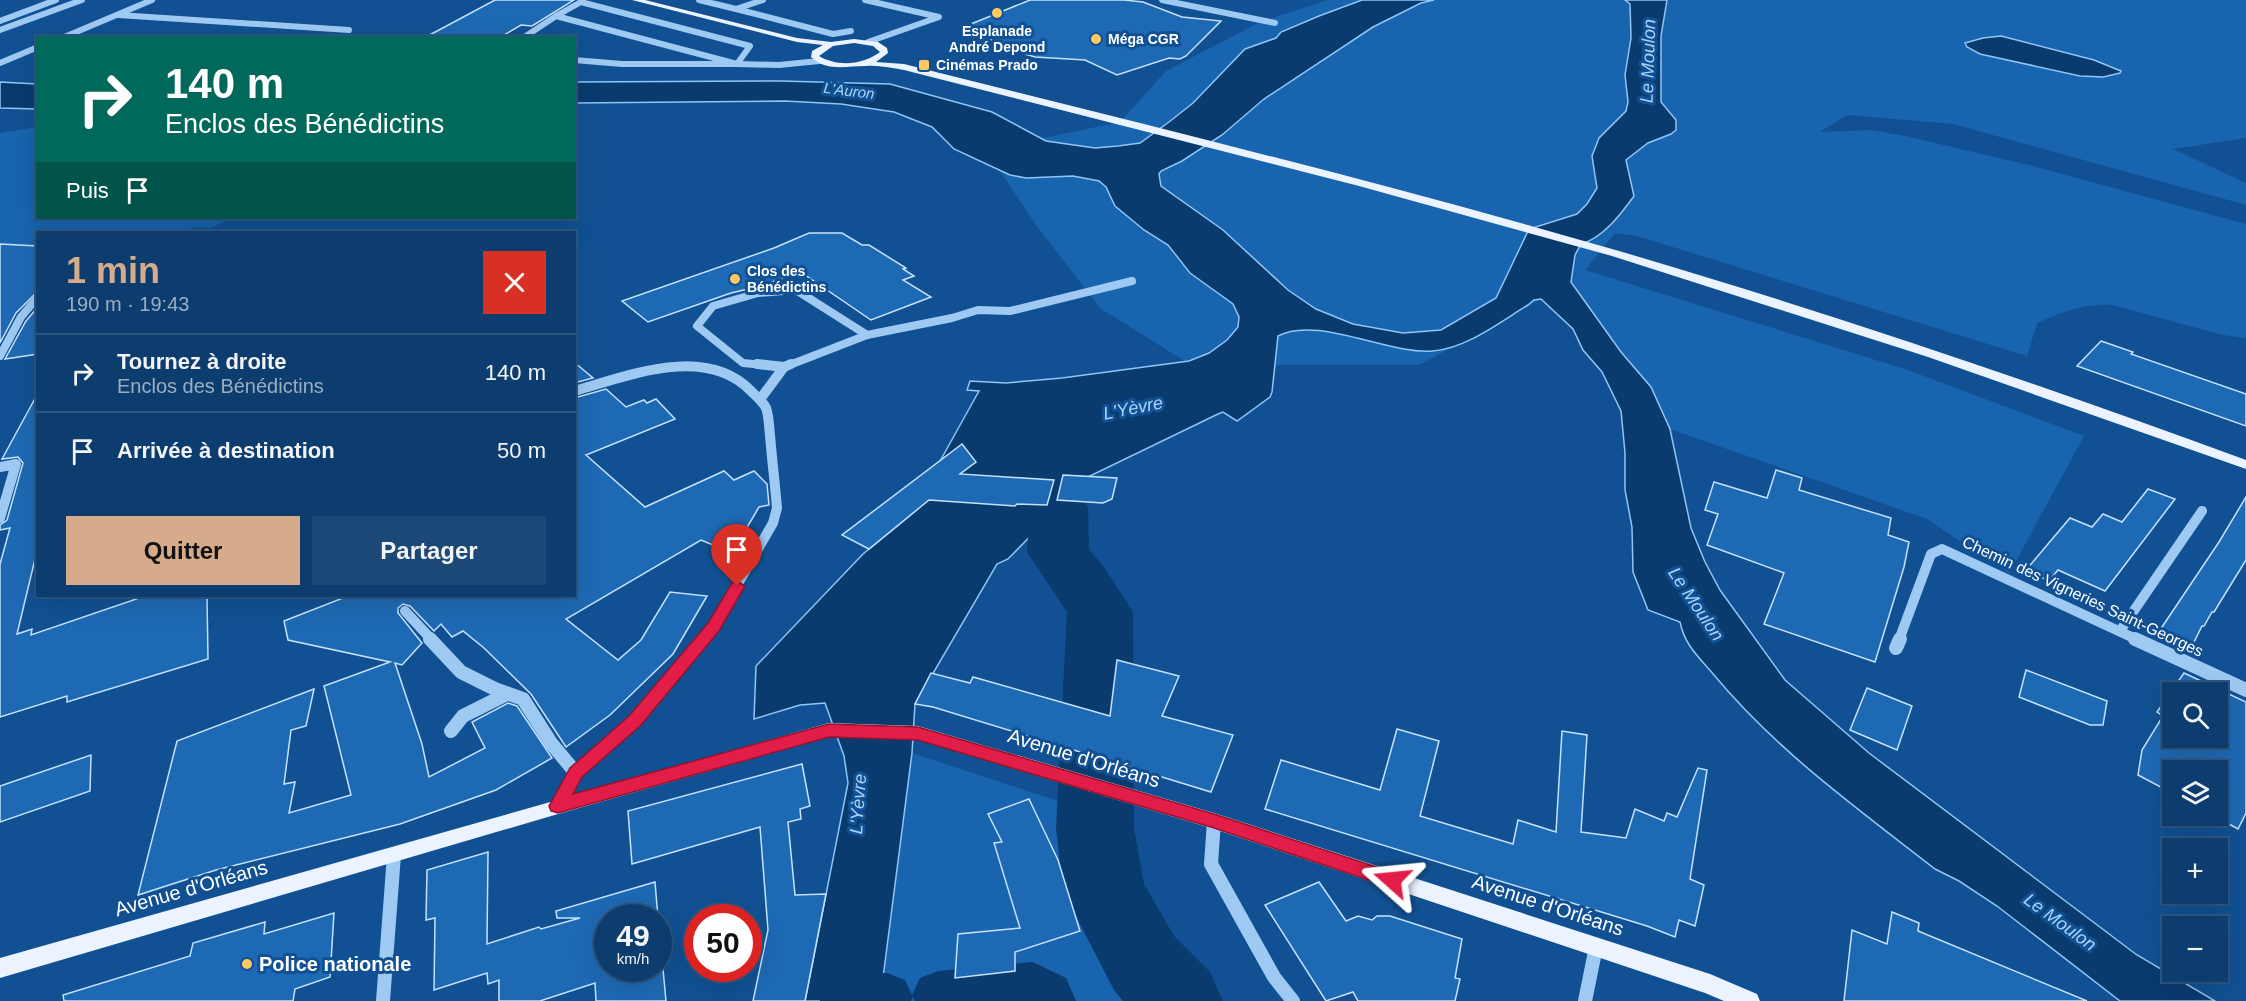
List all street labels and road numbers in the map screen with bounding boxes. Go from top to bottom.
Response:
street label: Chemin des Vigneries Saint-Georges [1960,533,2206,660]
street label: Avenue d'Orléans [1005,724,1163,792]
street label: Avenue d'Orléans [112,856,270,920]
street label: Avenue d'Orléans [1469,870,1627,940]

